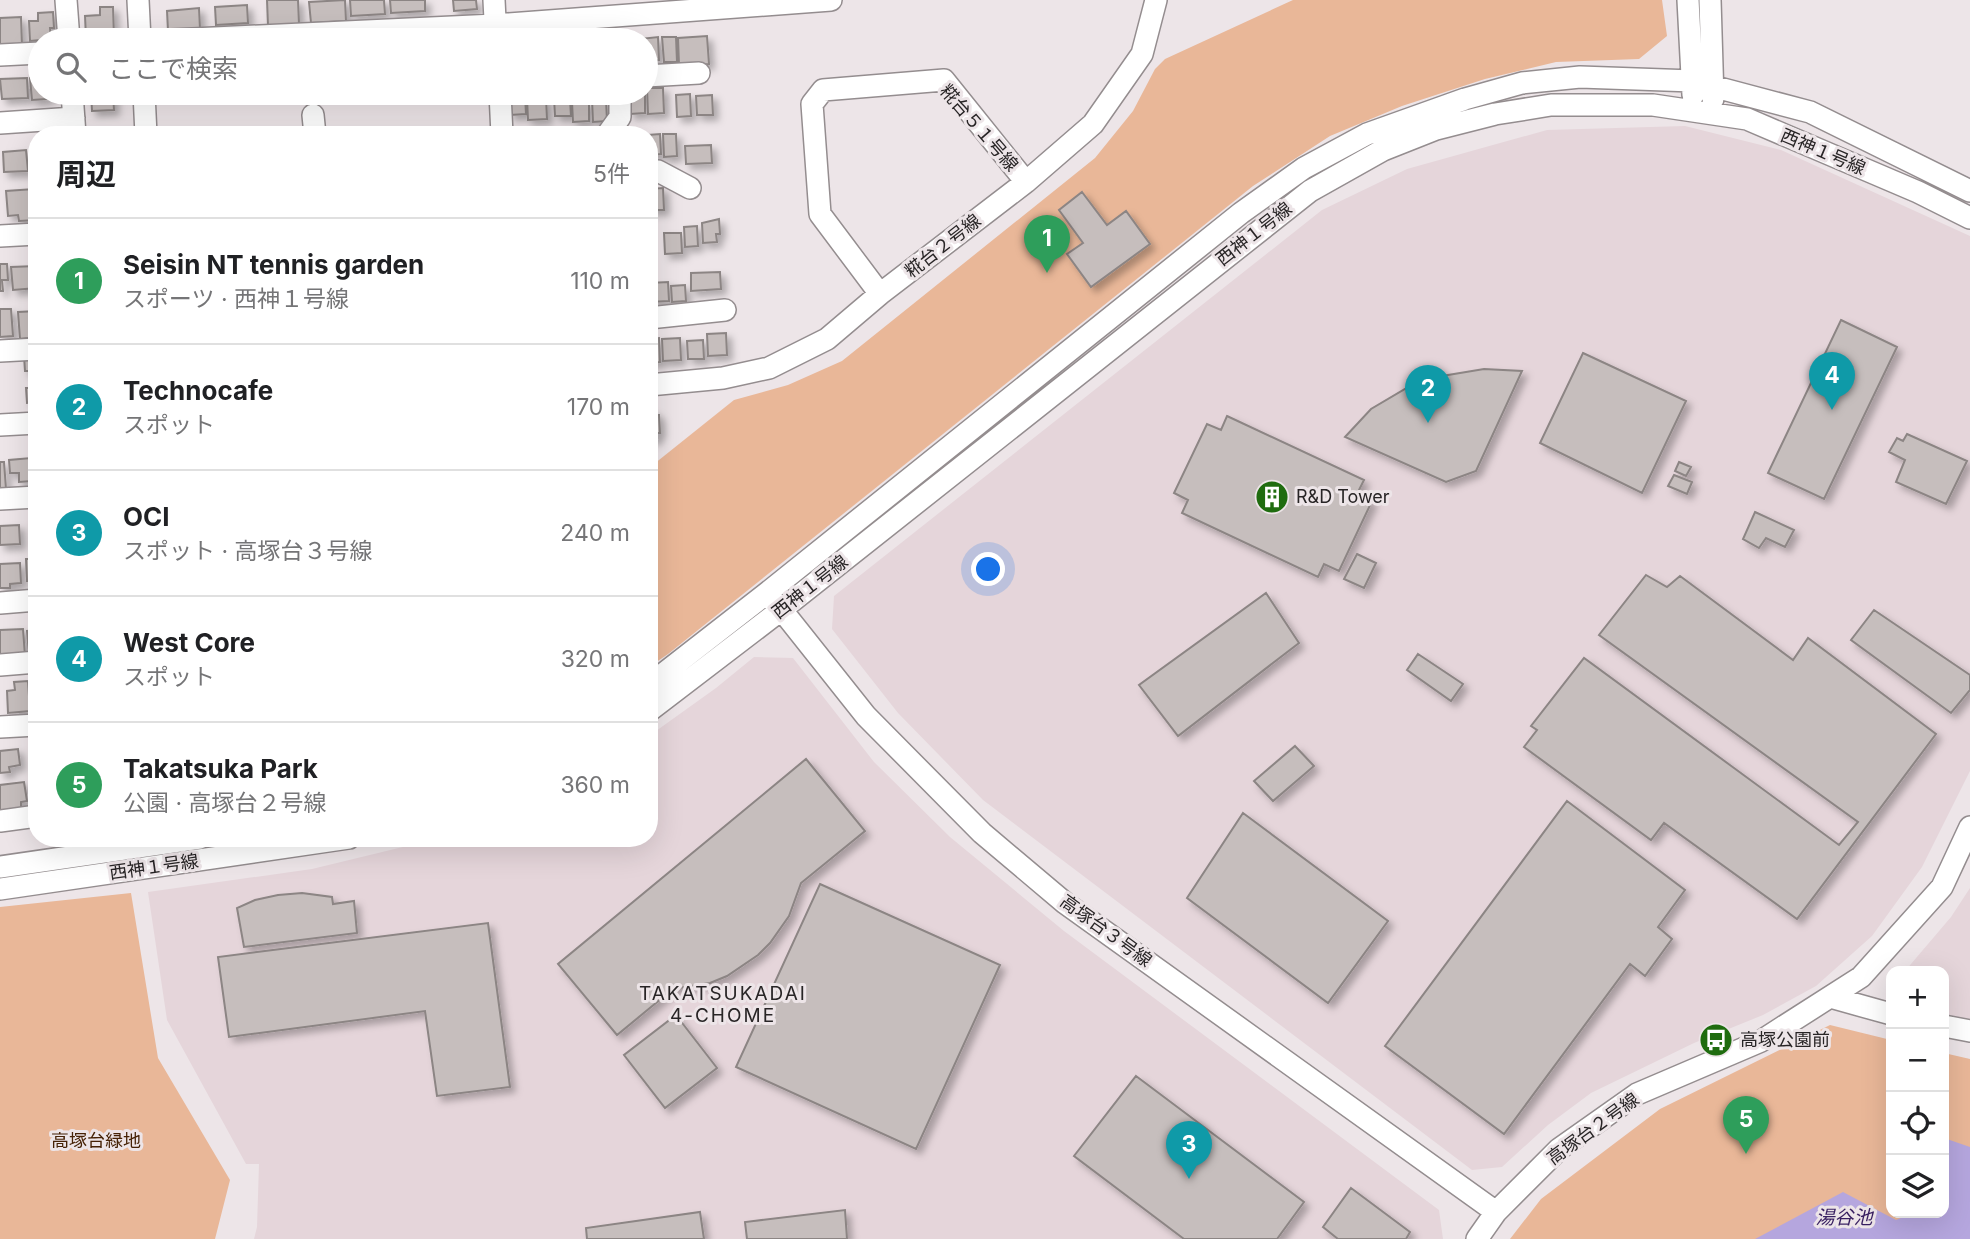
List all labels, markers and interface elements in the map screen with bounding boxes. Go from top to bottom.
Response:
search box [28,28,658,105]
icon: search [52,48,90,86]
text: ここで検索 [108,53,238,84]
street label: 糀台５１号線 [936,80,1023,175]
street label: 西神１号線 [1778,124,1869,179]
text: 周辺 [56,156,116,192]
text: 5件 [593,160,630,188]
street label: 西神１号線 [1212,198,1296,270]
street label: 糀台２号線 [901,210,985,282]
pin: 1 [1024,215,1070,273]
text: Seisin NT tennis garden [123,249,424,280]
text: 1 [74,267,84,295]
text: 110 m [570,267,630,295]
text: スポーツ · 西神１号線 [123,285,349,313]
pin: 4 [1809,352,1855,410]
pin: 2 [1405,365,1451,423]
text: Technocafe [123,375,273,406]
text: 2 [72,393,86,421]
text: 170 m [567,393,630,421]
text: スポット [123,411,215,439]
building icon: R&D Tower [1253,478,1291,516]
place label: R&D Tower [1296,486,1390,507]
text: OCI [123,501,170,532]
text: 3 [72,519,86,547]
text: 240 m [560,519,630,547]
text: スポット · 高塚台３号線 [123,537,373,565]
street label: 西神１号線 [768,551,852,623]
your location [971,552,1005,586]
text: West Core [123,627,255,658]
text: 4 [71,645,87,673]
text: 320 m [561,645,630,673]
text: スポット [123,663,215,691]
text: Takatsuka Park [123,753,318,784]
text: 5 [72,771,86,799]
text: 360 m [560,771,630,799]
text: 公園 · 高塚台２号線 [123,789,327,817]
street label: 西神１号線 [108,850,200,883]
street label: 高塚台３号線 [1056,890,1156,971]
map controls [1886,966,1949,1218]
button: + [1886,966,1949,1029]
district label: TAKATSUKADAI 4-CHOME [639,982,807,1027]
bus stop icon: 高塚公園前 [1697,1021,1735,1059]
place label: 高塚公園前 [1740,1029,1830,1050]
button: − [1886,1029,1949,1092]
street label: 高塚台２号線 [1543,1088,1643,1169]
button: locate [1886,1092,1949,1155]
pin: 5 [1723,1096,1769,1154]
pin: 3 [1166,1121,1212,1179]
park label: 高塚台緑地 [51,1130,141,1151]
button: layers [1886,1155,1949,1218]
water label: 湯谷池 [1815,1206,1874,1229]

